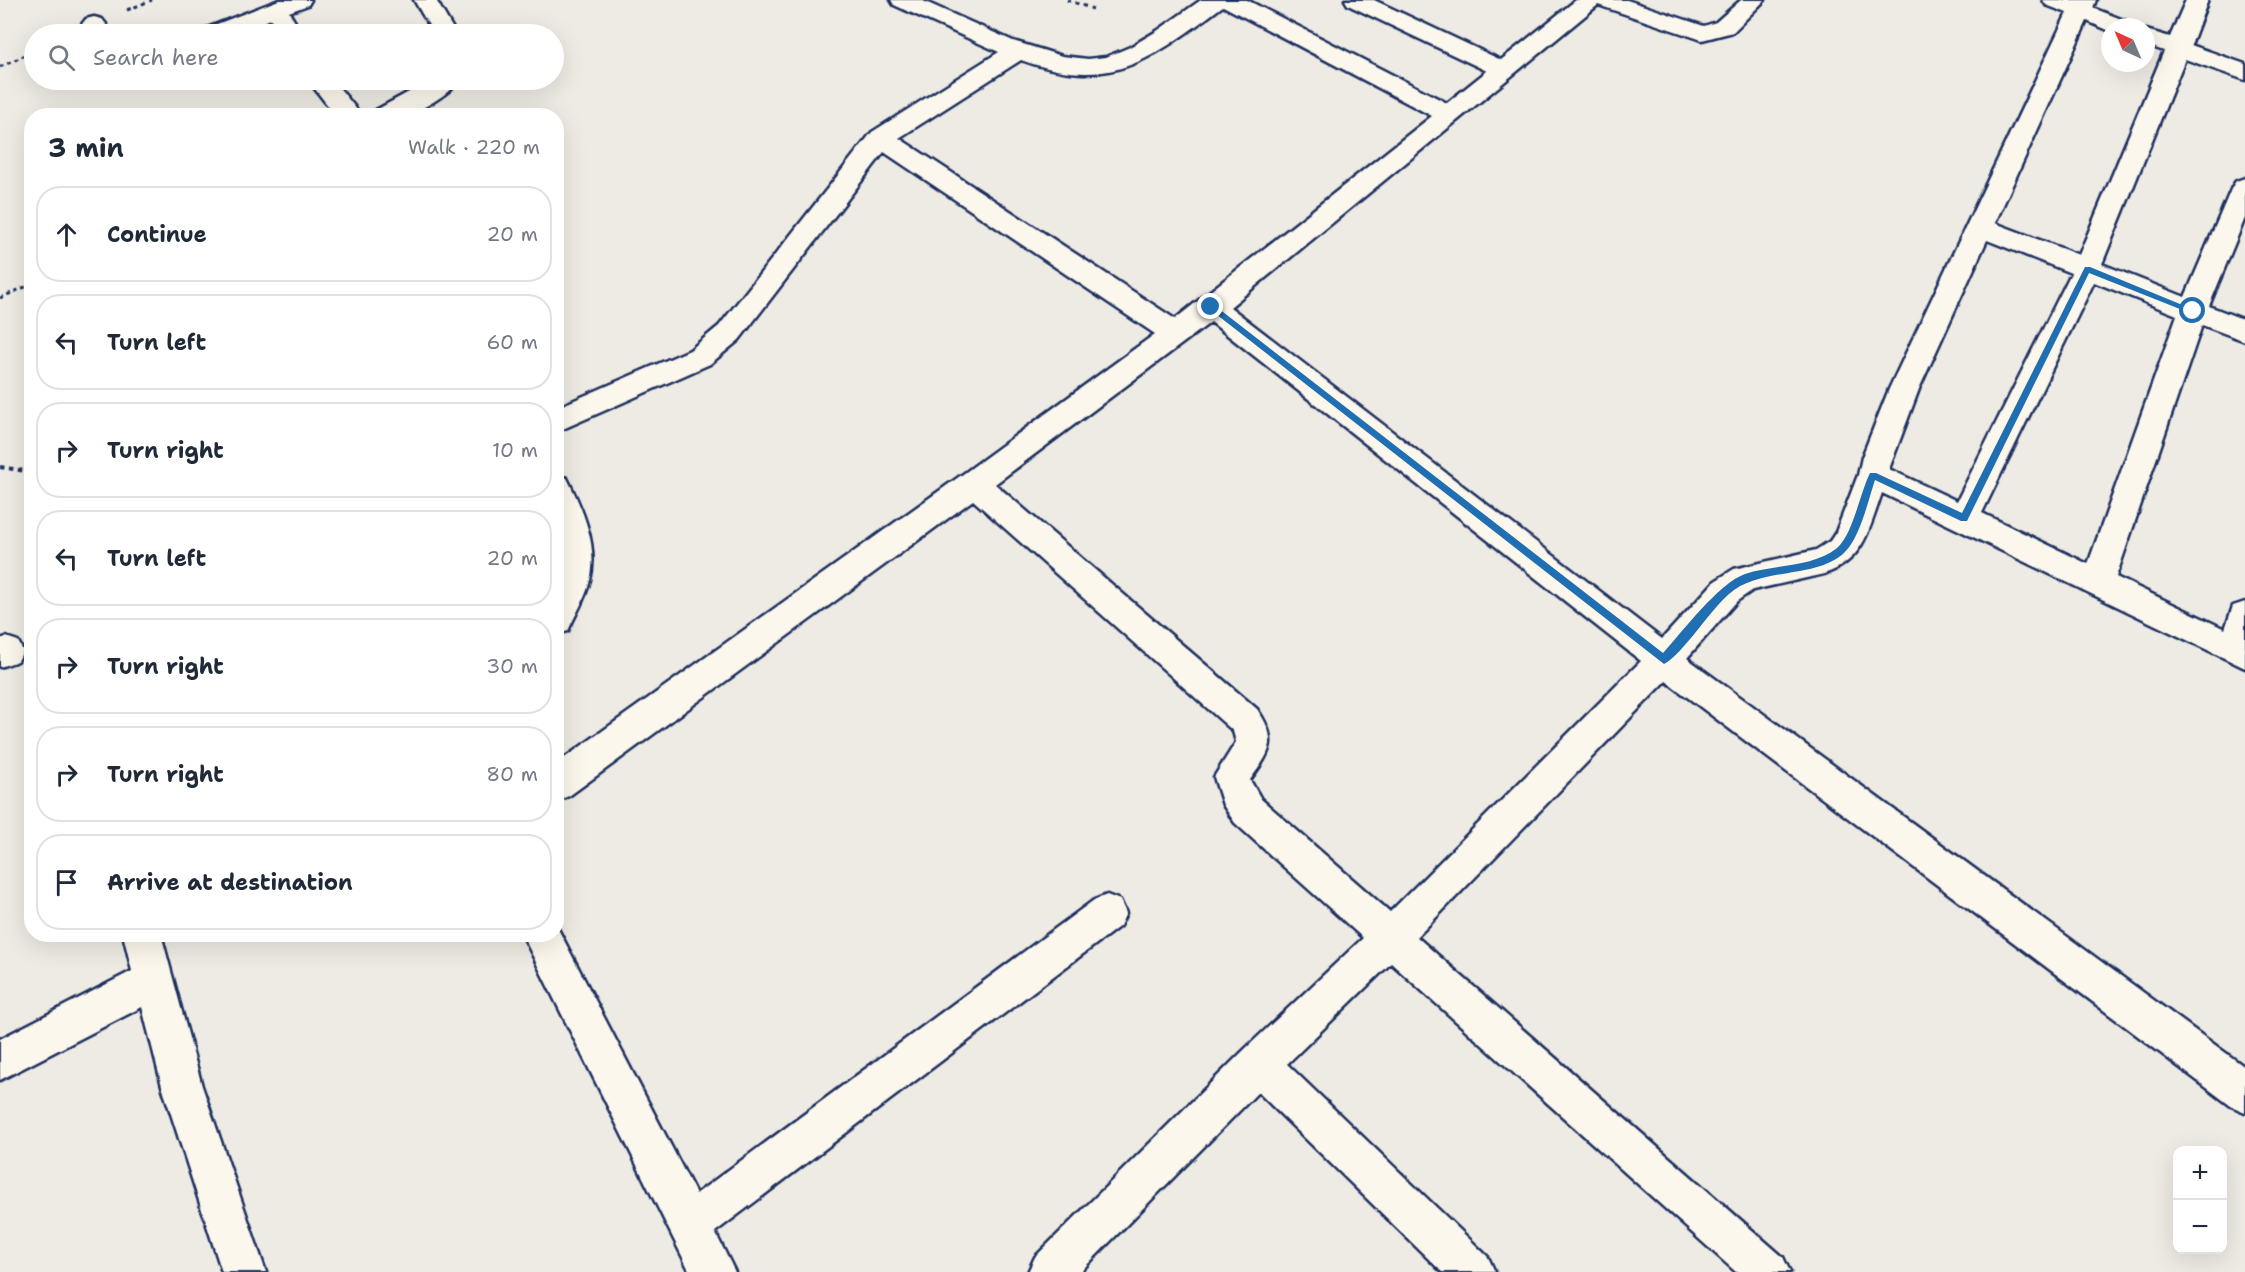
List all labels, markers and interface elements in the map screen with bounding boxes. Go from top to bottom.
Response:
north arrow [2101,18,2155,72]
search box [24,24,564,90]
icon: search [45,41,78,74]
text: Search here [93,43,219,72]
text: 3 min [48,130,124,165]
text: Walk · 220 m [408,134,540,160]
icon: ahead [50,218,83,251]
text: Continue [107,220,207,249]
text: 20 m [487,221,538,247]
route end [1197,293,1223,319]
route start [2179,297,2205,323]
icon: left [50,326,83,359]
text: Turn left [107,328,206,357]
text: 60 m [486,329,538,355]
icon: right [50,434,83,467]
text: Turn right [107,436,224,465]
text: 10 m [492,437,538,463]
icon: left [50,542,83,575]
text: Turn left [107,544,206,573]
text: 20 m [487,545,538,571]
icon: right [50,650,83,683]
text: Turn right [107,652,224,681]
text: 30 m [486,653,538,679]
icon: right [50,758,83,791]
text: Turn right [107,760,224,789]
text: 80 m [486,761,538,787]
icon: arrive [50,866,83,899]
text: Arrive at destination [107,868,353,897]
map controls [2173,1146,2227,1254]
button: + [2173,1146,2227,1200]
button: − [2173,1200,2227,1254]

